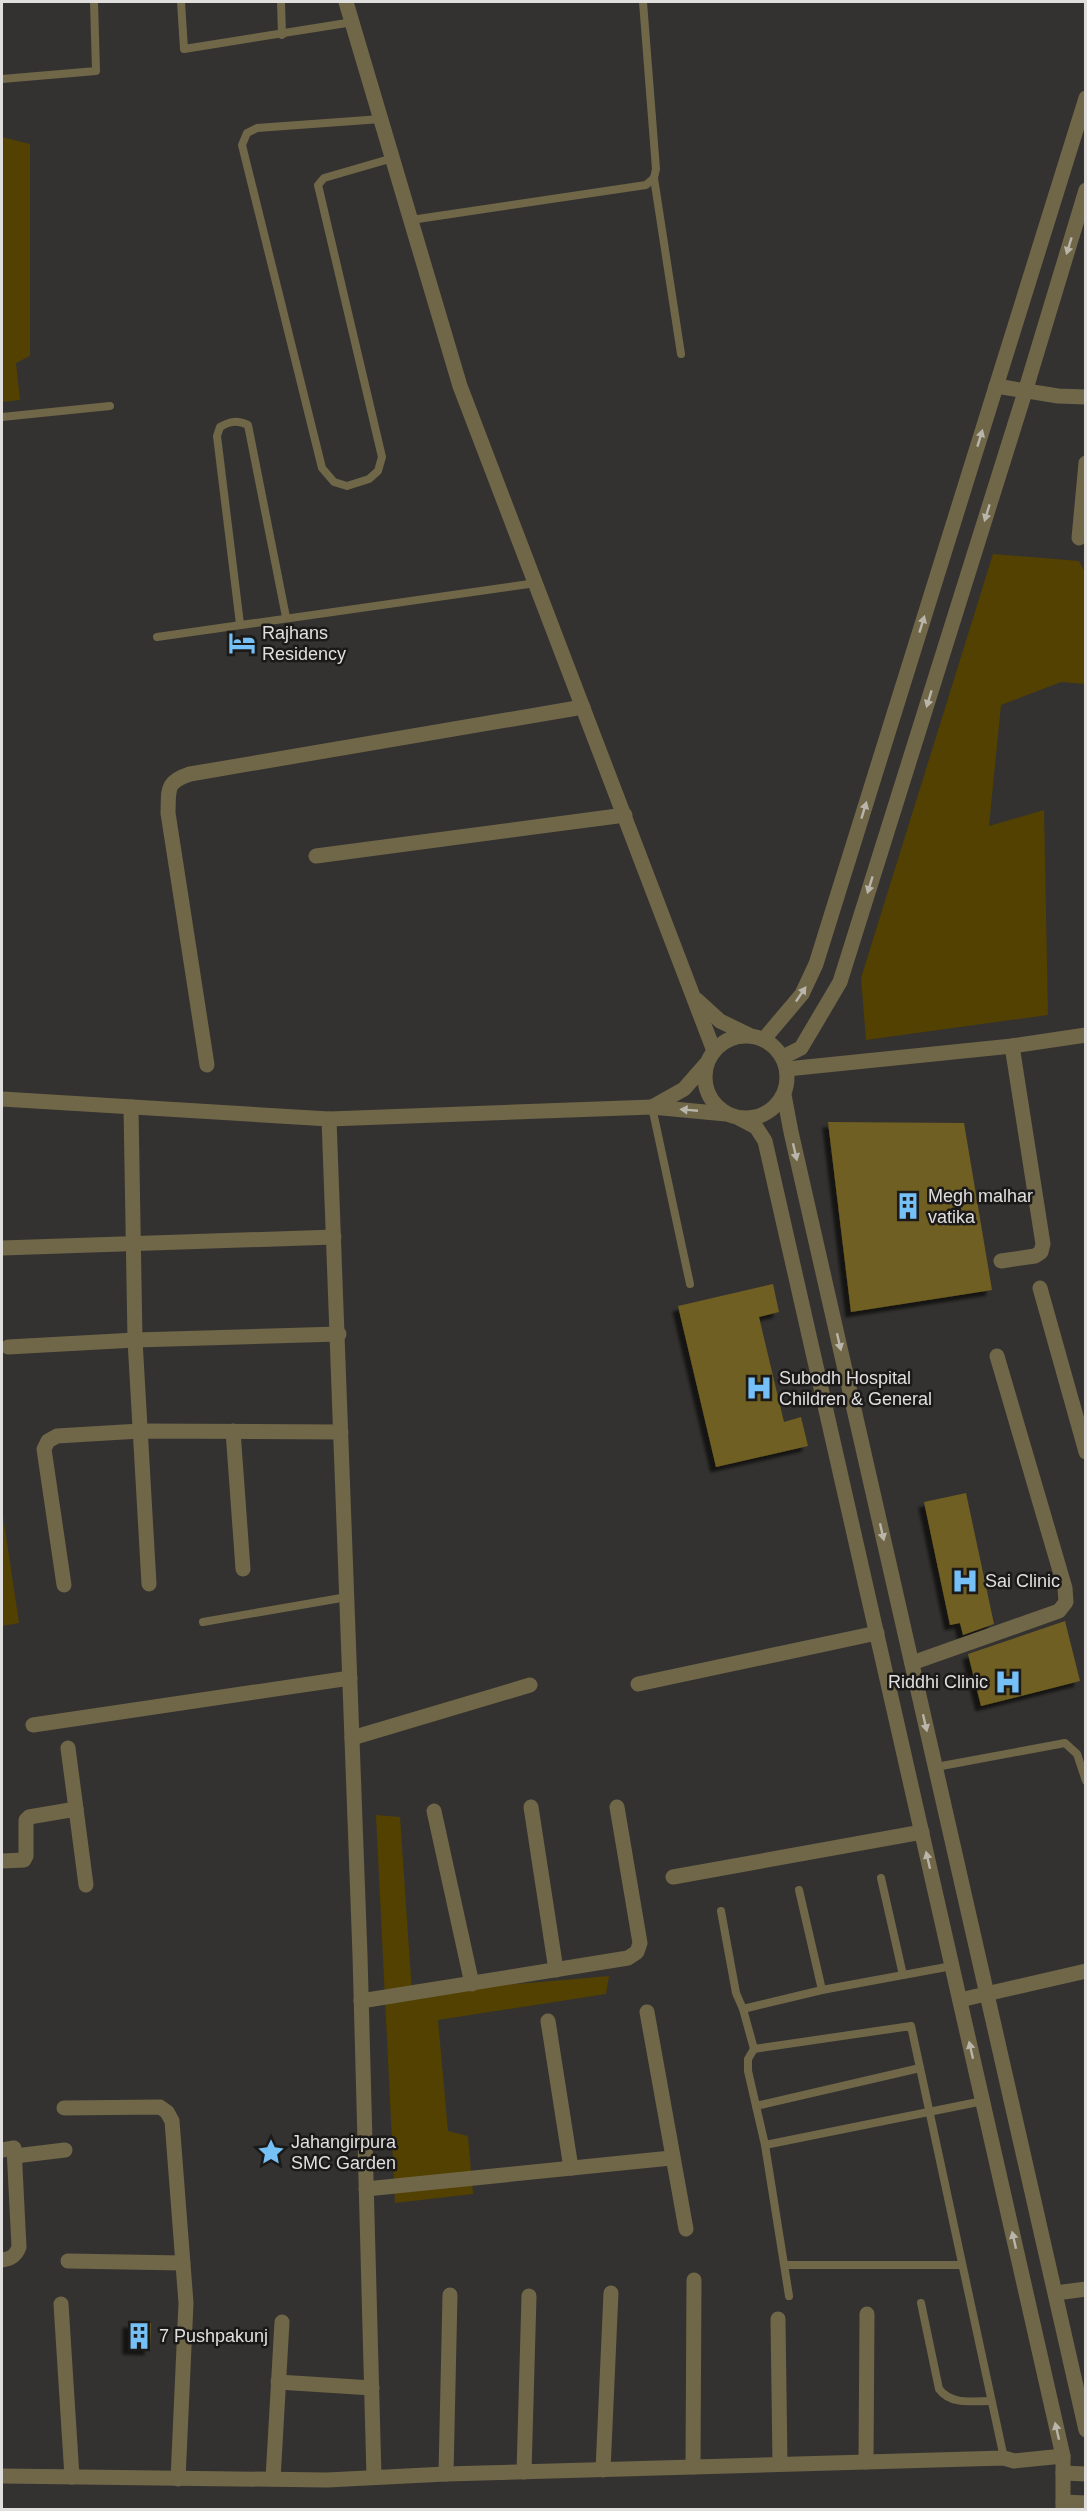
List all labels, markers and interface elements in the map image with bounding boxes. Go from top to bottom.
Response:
one-way arrow [1064,237,1073,255]
one-way arrow [976,429,985,447]
one-way arrow [982,504,991,522]
one-way arrow [918,615,927,633]
place label: Rajhans Residency [262,623,346,664]
hotel icon: Rajhans Residency [227,628,257,658]
one-way arrow [923,690,933,708]
one-way arrow [860,801,869,819]
one-way arrow [865,876,874,894]
one-way arrow [795,986,806,1002]
one-way arrow [679,1105,698,1115]
one-way arrow [791,1143,801,1162]
place label: Megh malhar vatika [928,1186,1033,1227]
building icon: Megh malhar vatika [893,1191,923,1221]
one-way arrow [834,1333,844,1352]
place label: Subodh Hospital Children & General [779,1368,932,1409]
hospital icon: Subodh Hospital Children & General [744,1373,774,1403]
one-way arrow [878,1523,887,1542]
hospital icon: Sai Clinic [950,1566,980,1596]
place label: Sai Clinic [985,1571,1060,1591]
hospital icon: Riddhi Clinic [993,1667,1023,1697]
place label: Riddhi Clinic [888,1672,988,1692]
one-way arrow [921,1713,931,1732]
one-way arrow [923,1850,932,1869]
one-way arrow [966,2040,975,2059]
place label: Jahangirpura SMC Garden [291,2132,397,2173]
place icon: Jahangirpura SMC Garden [256,2137,286,2167]
one-way arrow [1009,2231,1018,2250]
building icon: 7 Pushpakunj [124,2321,154,2351]
place label: 7 Pushpakunj [159,2326,268,2346]
one-way arrow [1051,2421,1061,2440]

